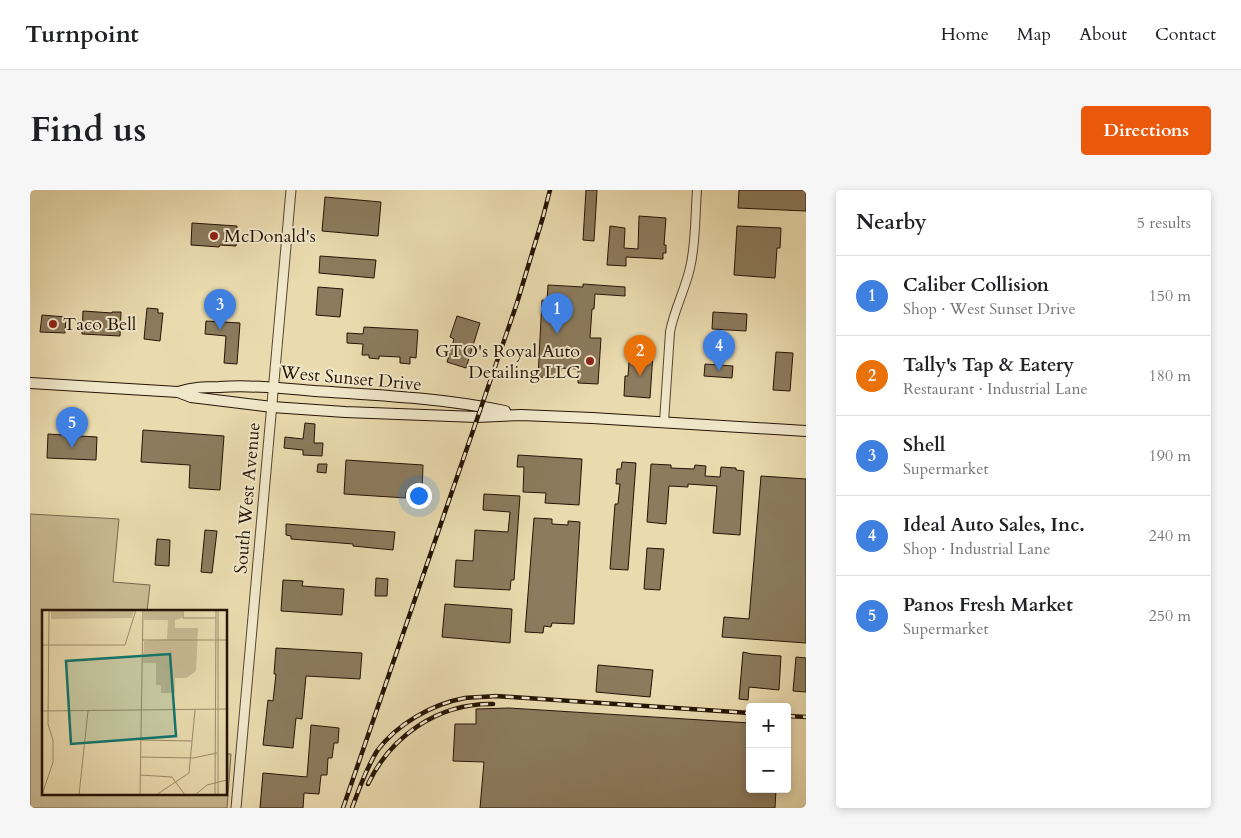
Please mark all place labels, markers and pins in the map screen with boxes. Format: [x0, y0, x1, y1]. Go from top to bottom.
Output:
place label: McDonald's [224, 224, 316, 249]
marker: McDonald's [208, 230, 220, 242]
pin: 3 [204, 289, 236, 330]
pin: 1 [541, 293, 573, 334]
place label: Taco Bell [63, 312, 137, 337]
marker: Taco Bell [47, 318, 59, 330]
pin: 4 [703, 330, 735, 371]
pin: 2 [624, 335, 656, 376]
place label: GTO's Royal Auto Detailing LLC [435, 339, 580, 385]
marker: GTO's Royal Auto Detailing LLC [584, 355, 596, 367]
pin: 5 [56, 407, 88, 448]

